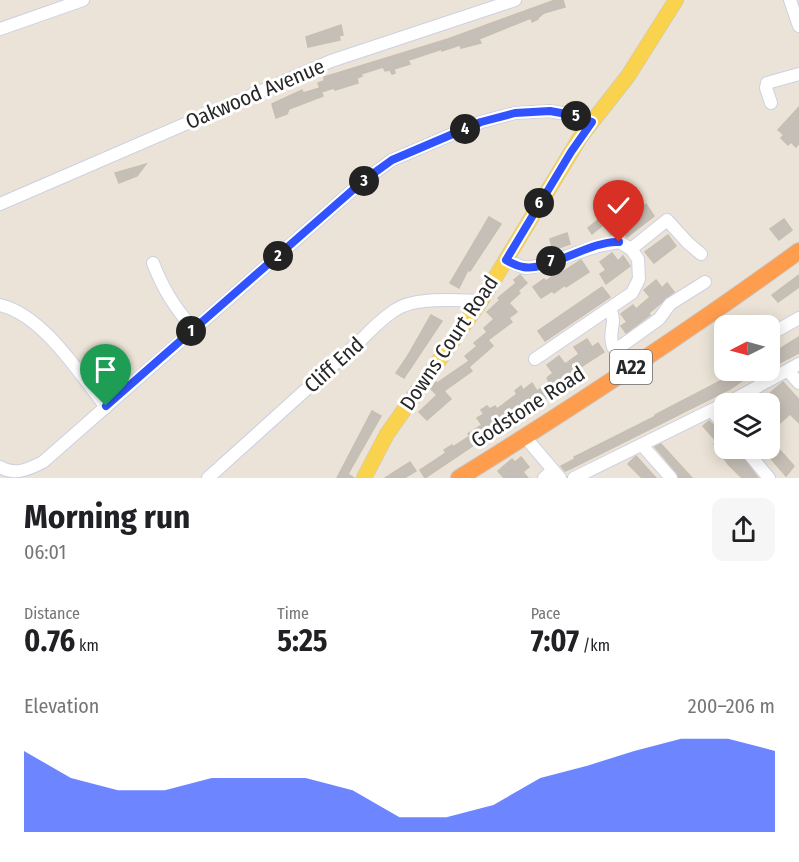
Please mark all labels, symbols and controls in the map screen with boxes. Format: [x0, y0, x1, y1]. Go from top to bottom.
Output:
street label: Oakwood Avenue [182, 53, 328, 135]
pin: 5 [561, 101, 591, 131]
text: 5 [572, 106, 580, 125]
pin: 4 [450, 114, 480, 144]
text: 4 [461, 119, 469, 138]
pin: 3 [349, 166, 379, 196]
text: 3 [360, 171, 368, 190]
pin [593, 180, 644, 242]
pin: 6 [524, 188, 554, 218]
icon: check [602, 189, 635, 222]
text: 6 [535, 193, 543, 212]
pin: 2 [263, 241, 293, 271]
text: 2 [274, 246, 282, 265]
pin: 7 [536, 246, 566, 276]
text: 7 [548, 251, 554, 270]
street label: Downs Court Road [394, 271, 504, 415]
north arrow [714, 315, 780, 381]
map controls [714, 315, 780, 459]
pin: 1 [176, 316, 206, 346]
text: 1 [188, 321, 194, 340]
street label: Cliff End [299, 332, 369, 398]
pin [80, 344, 131, 406]
road number: A22 [610, 350, 652, 384]
icon: arrive [89, 353, 122, 386]
street label: Godstone Road [466, 360, 590, 454]
button: layers [714, 393, 780, 459]
text: Morning run [24, 497, 190, 537]
button: share [712, 498, 775, 561]
text: 06:01 [24, 540, 66, 564]
text: Distance [24, 604, 80, 623]
text: Time [277, 604, 309, 623]
text: Pace [531, 604, 560, 623]
text: 0.76 [24, 623, 75, 659]
text: 5:25 [277, 623, 328, 659]
text: 7:07 [531, 623, 579, 659]
text: km [75, 636, 99, 655]
text: /km [579, 636, 610, 655]
text: Elevation [24, 694, 99, 718]
text: 200–206 m [688, 694, 775, 718]

